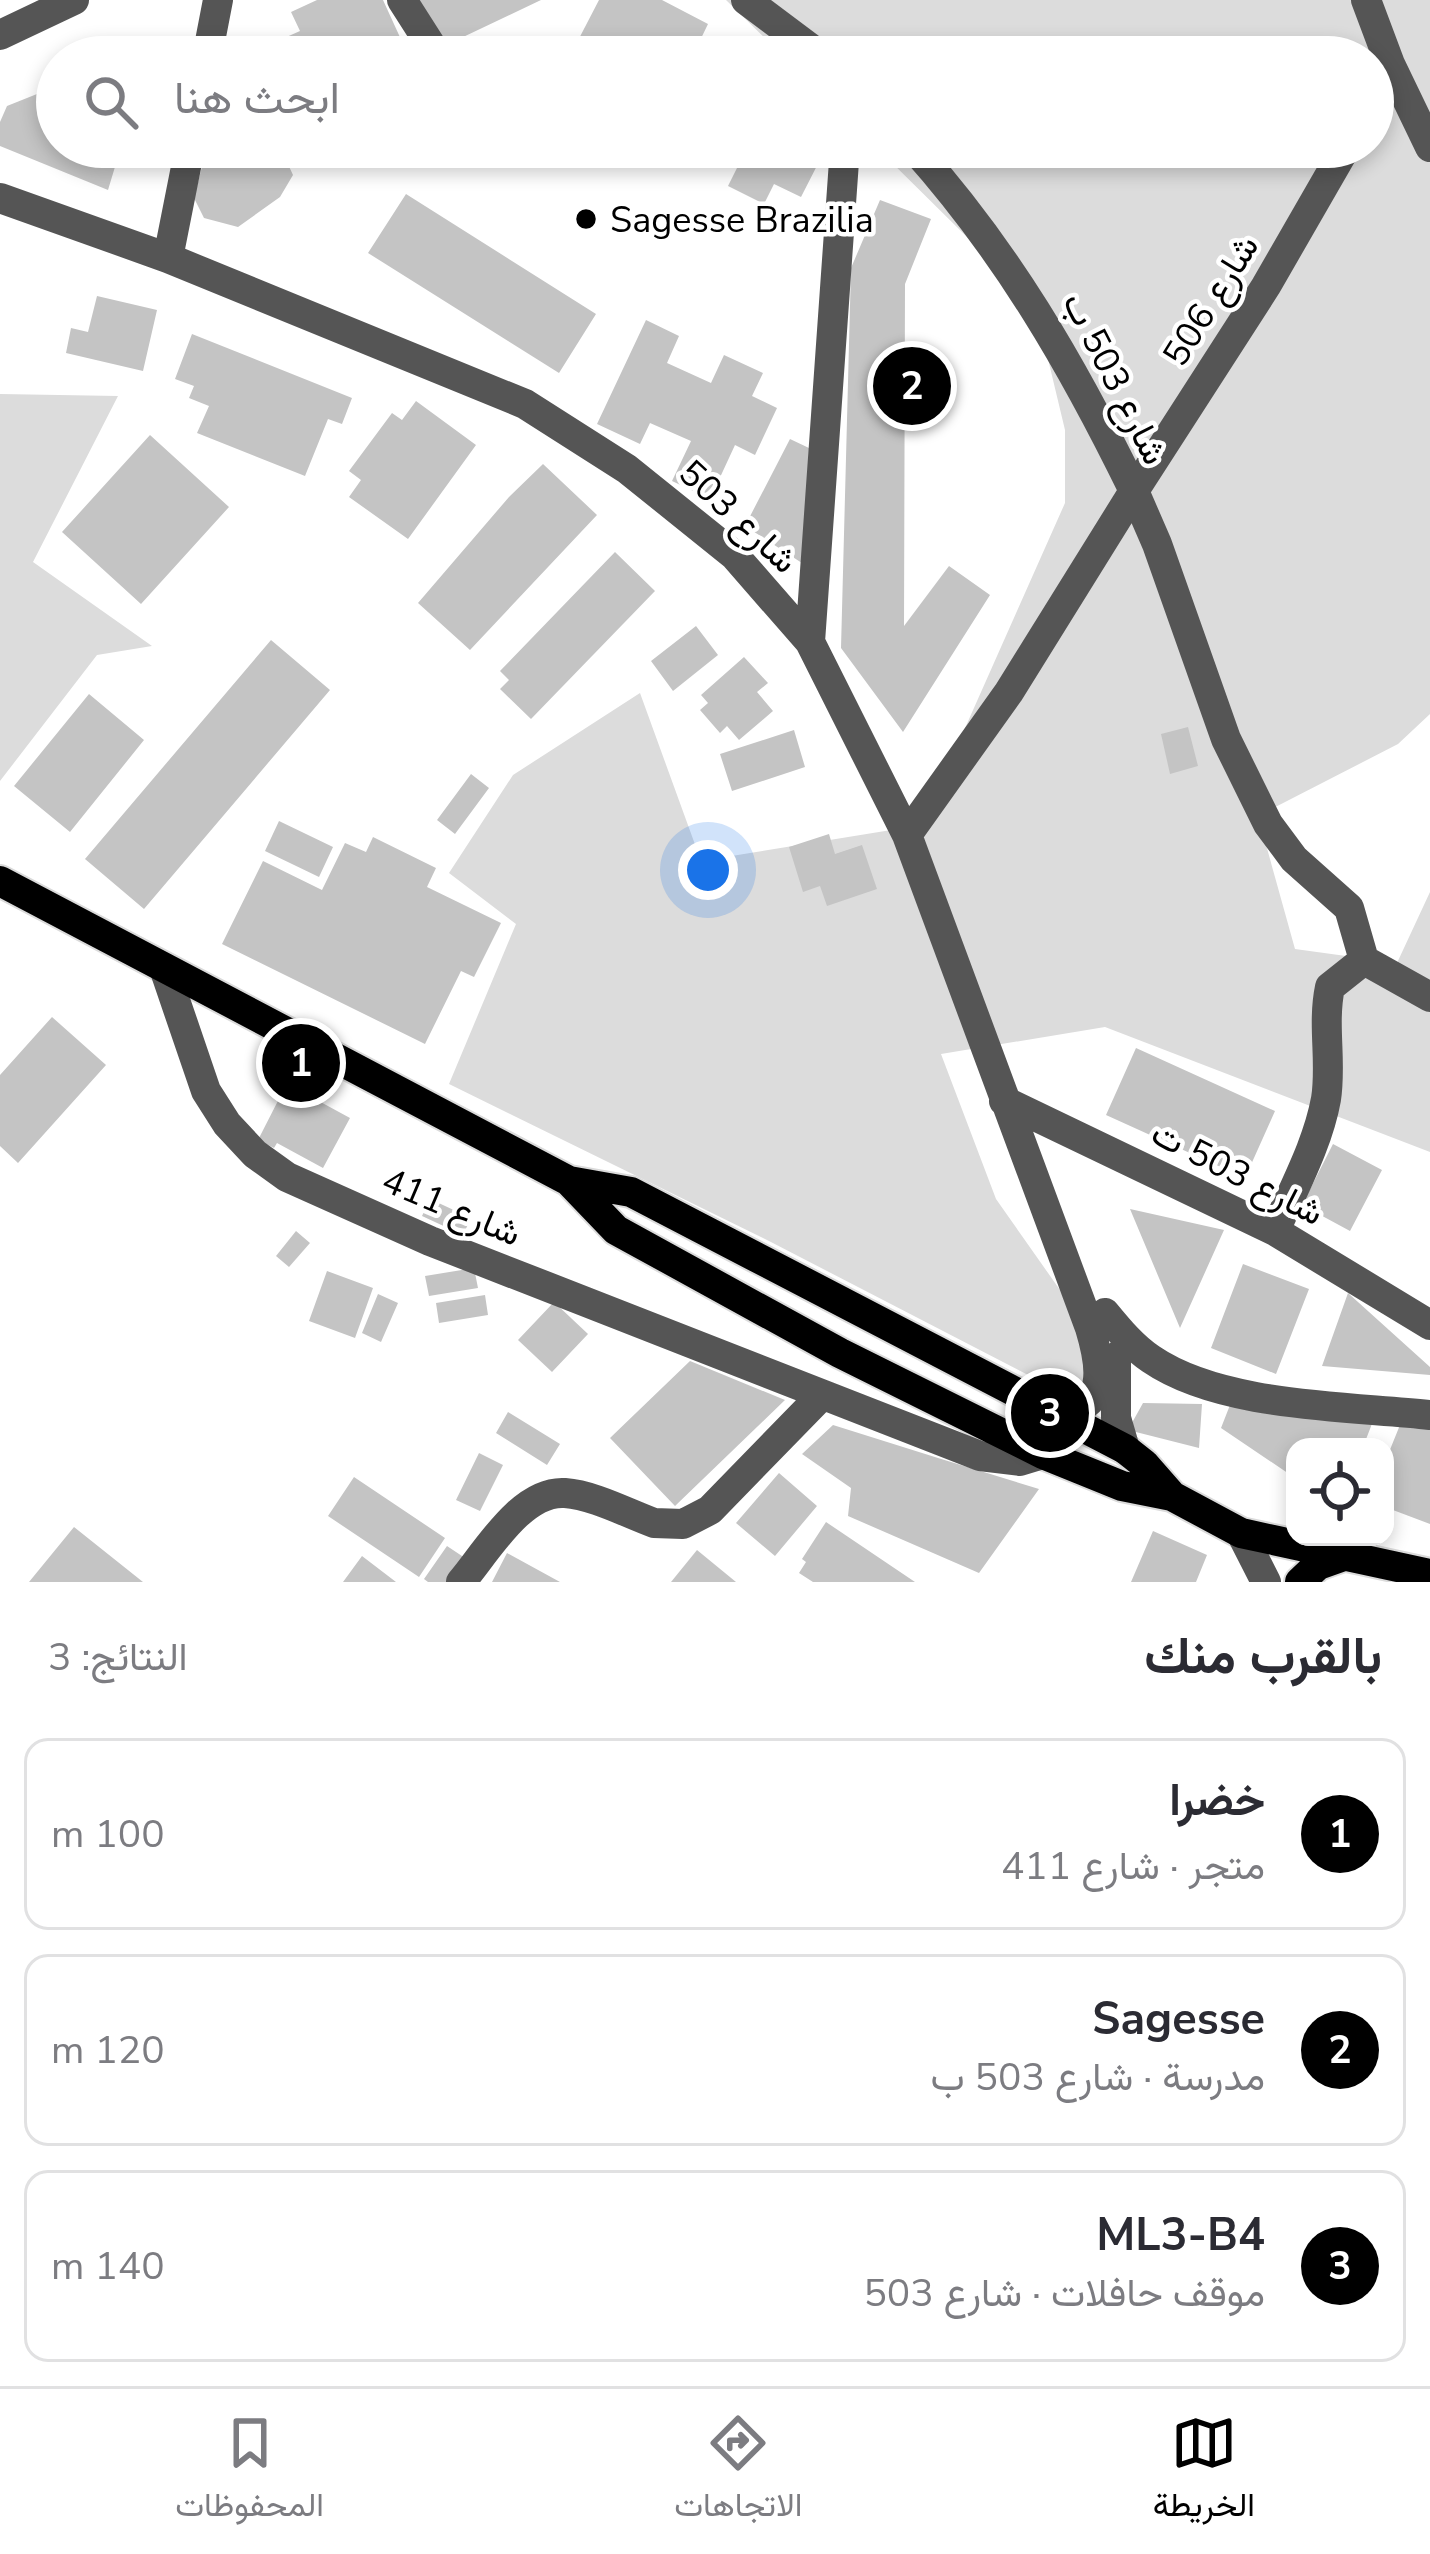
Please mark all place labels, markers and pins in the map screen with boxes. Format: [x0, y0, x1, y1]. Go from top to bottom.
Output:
place label: Sagesse Brazilia [610, 196, 874, 245]
marker: Sagesse Brazilia [573, 206, 599, 232]
pin: 2 [873, 341, 951, 431]
pin: 1 [262, 1018, 340, 1108]
pin: 3 [1011, 1368, 1089, 1458]

